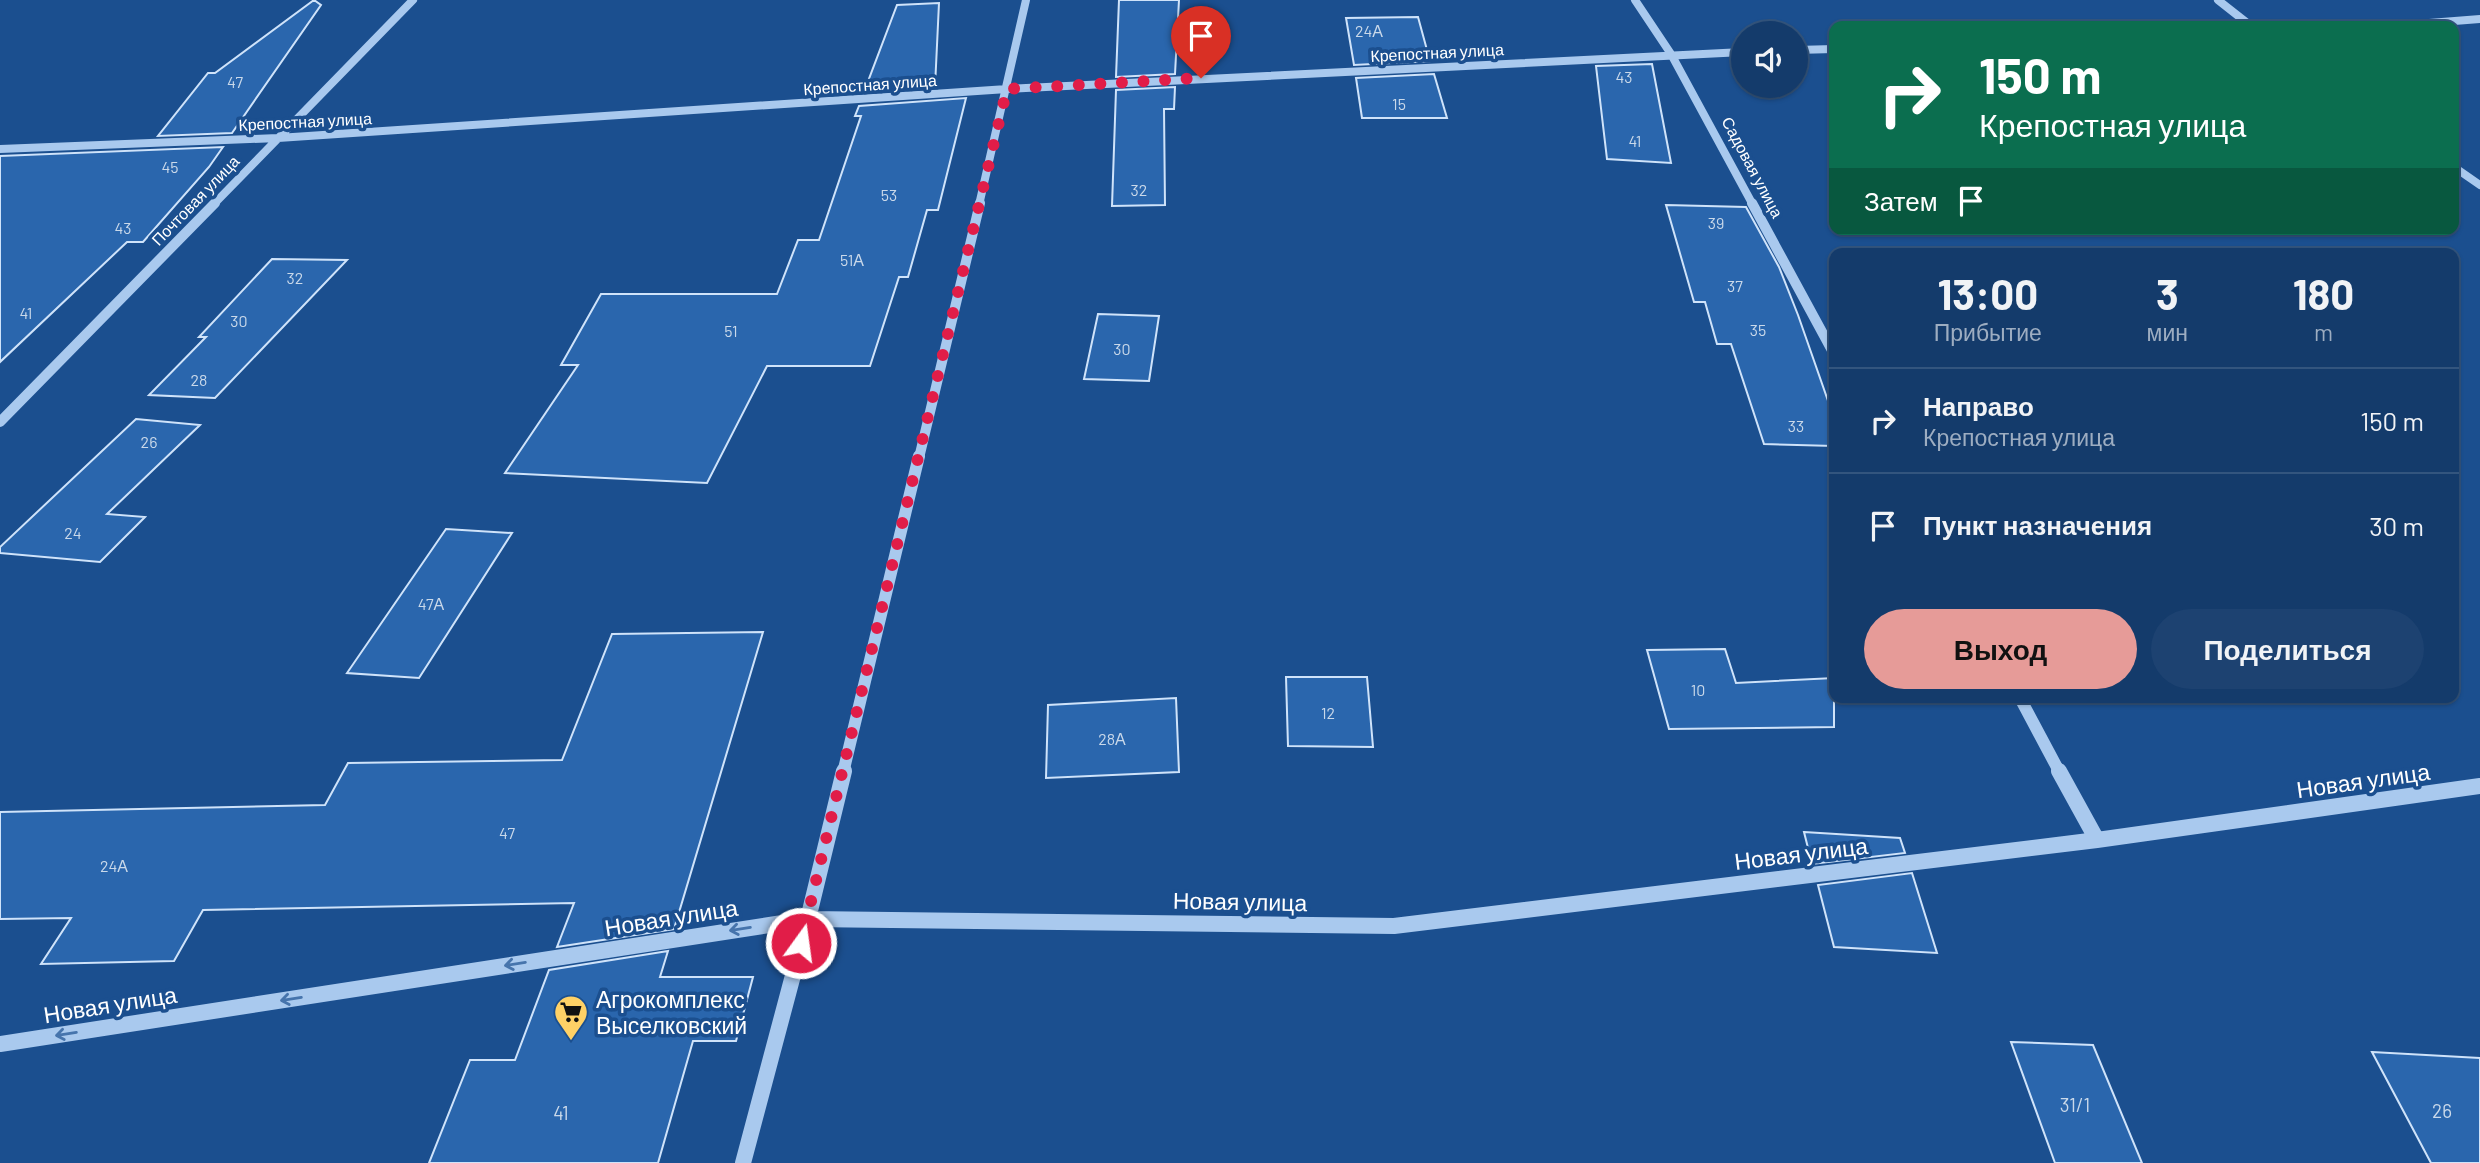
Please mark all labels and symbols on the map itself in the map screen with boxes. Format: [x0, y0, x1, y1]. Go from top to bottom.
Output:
pin [1171, 6, 1231, 78]
house number: 24А [1355, 21, 1383, 40]
street label: Крепостная улица [1370, 39, 1504, 65]
house number: 43 [1615, 67, 1633, 86]
street label: Крепостная улица [803, 70, 937, 98]
house number: 47 [227, 72, 243, 91]
house number: 15 [1392, 94, 1406, 113]
street label: Крепостная улица [238, 108, 372, 134]
street label: Садовая улица [1718, 113, 1788, 221]
house number: 41 [1629, 131, 1641, 150]
street label: Почтовая улица [147, 151, 243, 249]
house number: 45 [161, 157, 179, 176]
house number: 32 [1131, 180, 1147, 199]
house number: 53 [881, 185, 897, 204]
house number: 39 [1708, 213, 1724, 232]
house number: 43 [114, 218, 132, 237]
house number: 51А [840, 250, 864, 269]
house number: 32 [287, 268, 303, 287]
house number: 37 [1727, 276, 1743, 295]
house number: 41 [20, 303, 32, 322]
house number: 30 [230, 311, 248, 330]
house number: 35 [1750, 320, 1766, 339]
house number: 51 [724, 321, 738, 340]
house number: 30 [1113, 339, 1131, 358]
house number: 28 [191, 370, 207, 389]
house number: 33 [1788, 416, 1804, 435]
house number: 26 [141, 432, 157, 451]
house number: 24 [64, 523, 82, 542]
house number: 47А [418, 594, 445, 613]
house number: 10 [1691, 680, 1705, 699]
house number: 12 [1321, 703, 1335, 722]
house number: 28А [1098, 729, 1126, 748]
street label: Новая улица [2294, 757, 2432, 803]
house number: 47 [499, 823, 515, 842]
street label: Новая улица [1733, 831, 1870, 875]
house number: 24А [100, 856, 128, 875]
street label: Новая улица [1173, 886, 1308, 916]
street label: Новая улица [602, 893, 740, 941]
position arrow [764, 906, 838, 980]
one-way arrow [729, 923, 752, 936]
one-way arrow [504, 958, 527, 971]
street label: Новая улица [41, 980, 179, 1028]
place label: Агрокомплекс Выселковский [596, 985, 747, 1039]
one-way arrow [280, 993, 302, 1006]
supermarket icon: Агрокомплекс Выселковский [552, 993, 590, 1042]
one-way arrow [55, 1028, 78, 1041]
house number: 31/1 [2060, 1093, 2090, 1116]
house number: 26 [2432, 1099, 2452, 1122]
house number: 41 [553, 1101, 569, 1124]

